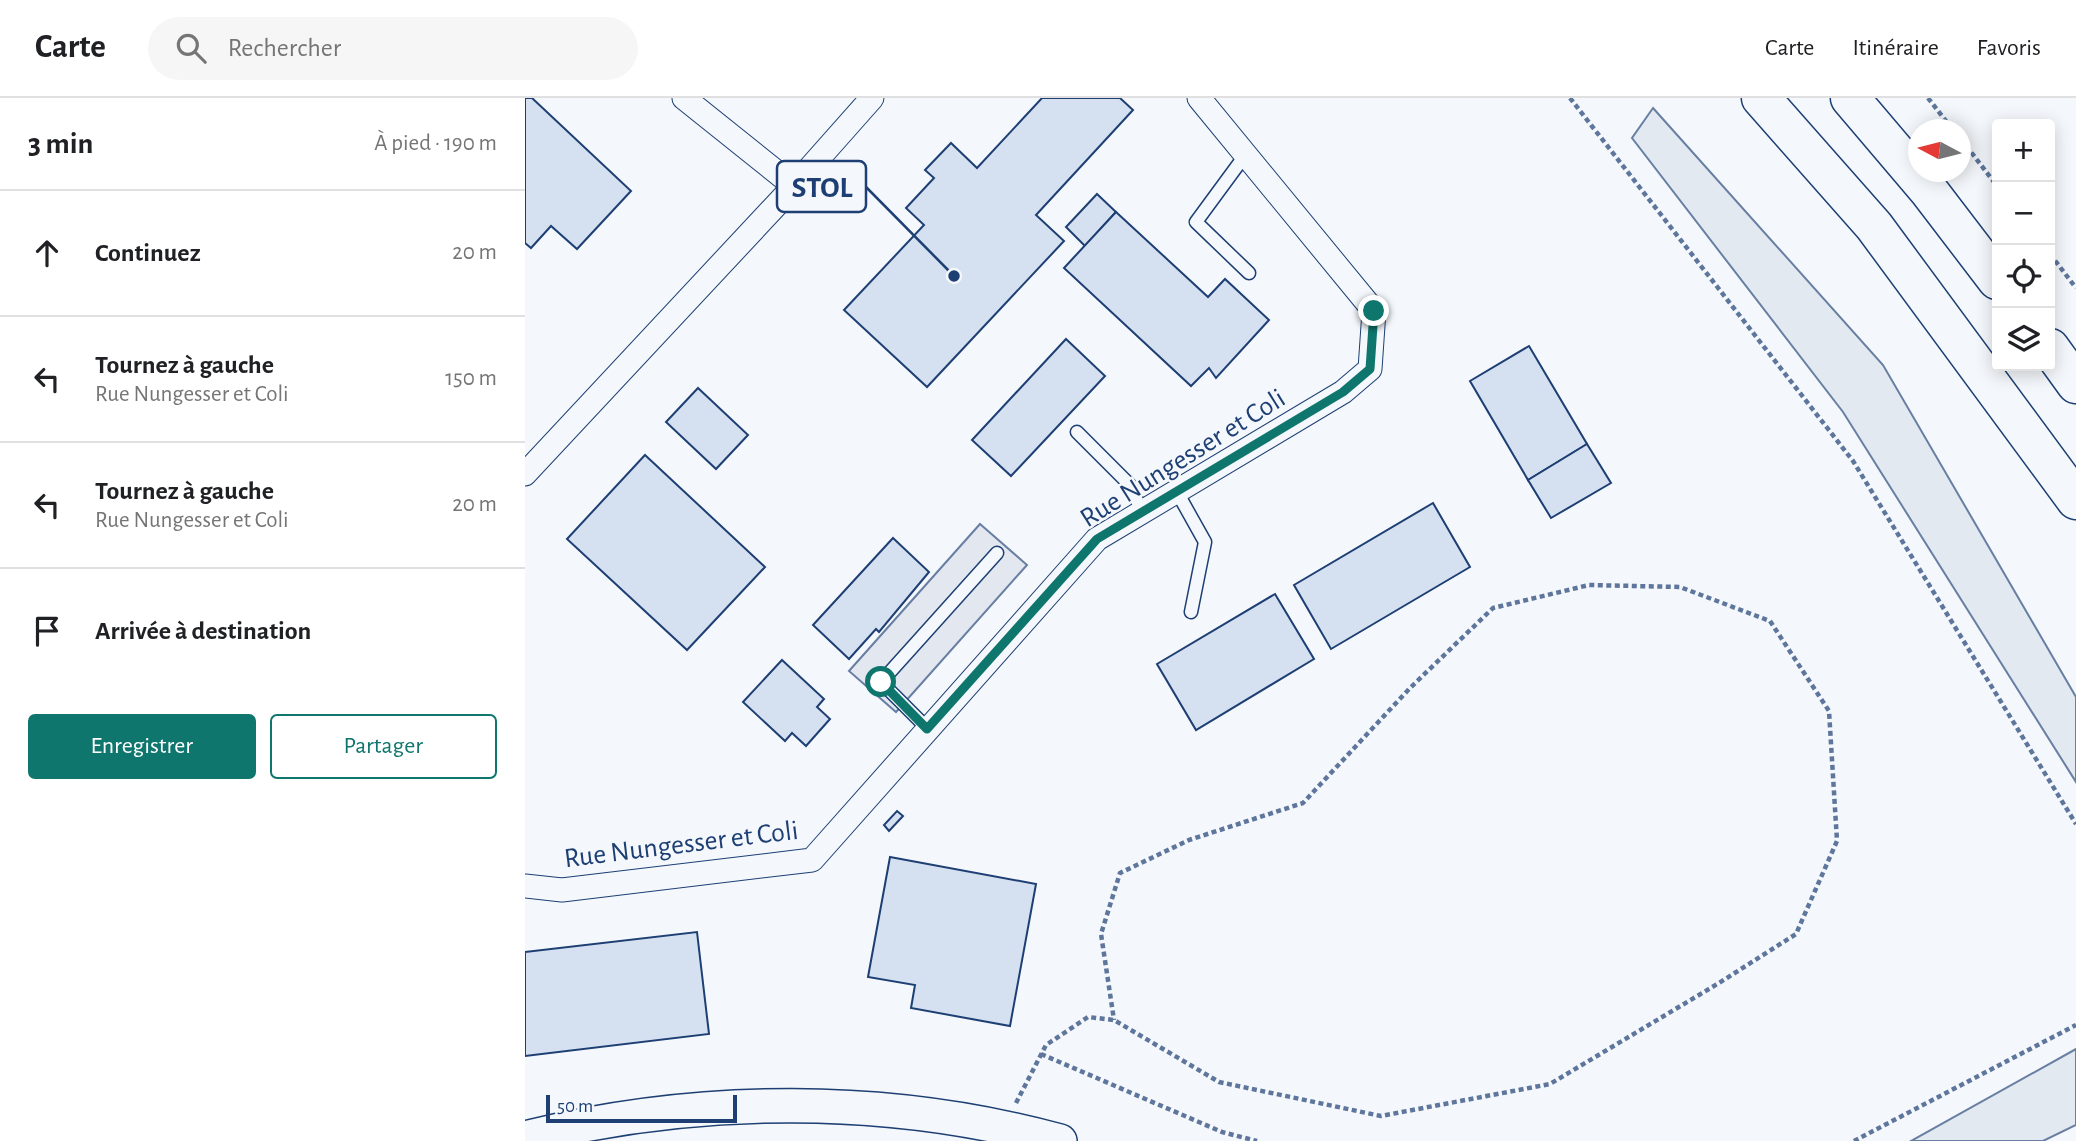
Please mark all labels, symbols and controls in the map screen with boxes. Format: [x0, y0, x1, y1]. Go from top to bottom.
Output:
search box [148, 17, 638, 80]
icon: search [172, 29, 210, 67]
text: Carte [35, 31, 106, 64]
text: Rechercher [228, 35, 341, 61]
text: Carte [1765, 36, 1814, 60]
text: Itinéraire [1852, 36, 1939, 60]
text: Favoris [1977, 36, 2041, 60]
north arrow [1908, 119, 1971, 182]
map controls [1992, 119, 2055, 371]
button: + [1992, 119, 2055, 182]
text: 3 min [28, 129, 93, 159]
text: À pied · 190 m [374, 132, 497, 155]
callout: STOL [777, 161, 866, 212]
text: STOL [792, 173, 852, 203]
button: − [1992, 182, 2055, 245]
icon: ahead [28, 234, 66, 272]
text: Continuez [95, 240, 201, 266]
text: 20 m [452, 241, 497, 264]
button: locate [1992, 245, 2055, 308]
route end [1358, 295, 1389, 326]
button: layers [1992, 308, 2055, 371]
text: Tournez à gauche [95, 352, 274, 378]
icon: left [28, 360, 66, 398]
text: 150 m [445, 367, 497, 390]
text: Rue Nungesser et Coli [95, 383, 289, 406]
street label: Rue Nungesser et Coli [1076, 384, 1290, 533]
text: Tournez à gauche [95, 478, 274, 504]
icon: left [28, 486, 66, 524]
text: 20 m [452, 493, 497, 516]
text: Rue Nungesser et Coli [95, 509, 289, 532]
icon: arrive [28, 612, 66, 650]
text: Arrivée à destination [95, 618, 311, 644]
route start [865, 666, 896, 697]
button: Enregistrer [28, 714, 256, 779]
button: Partager [270, 714, 497, 779]
street label: Rue Nungesser et Coli [563, 817, 800, 873]
scale bar [546, 1092, 737, 1124]
text: 50 m [557, 1097, 593, 1116]

